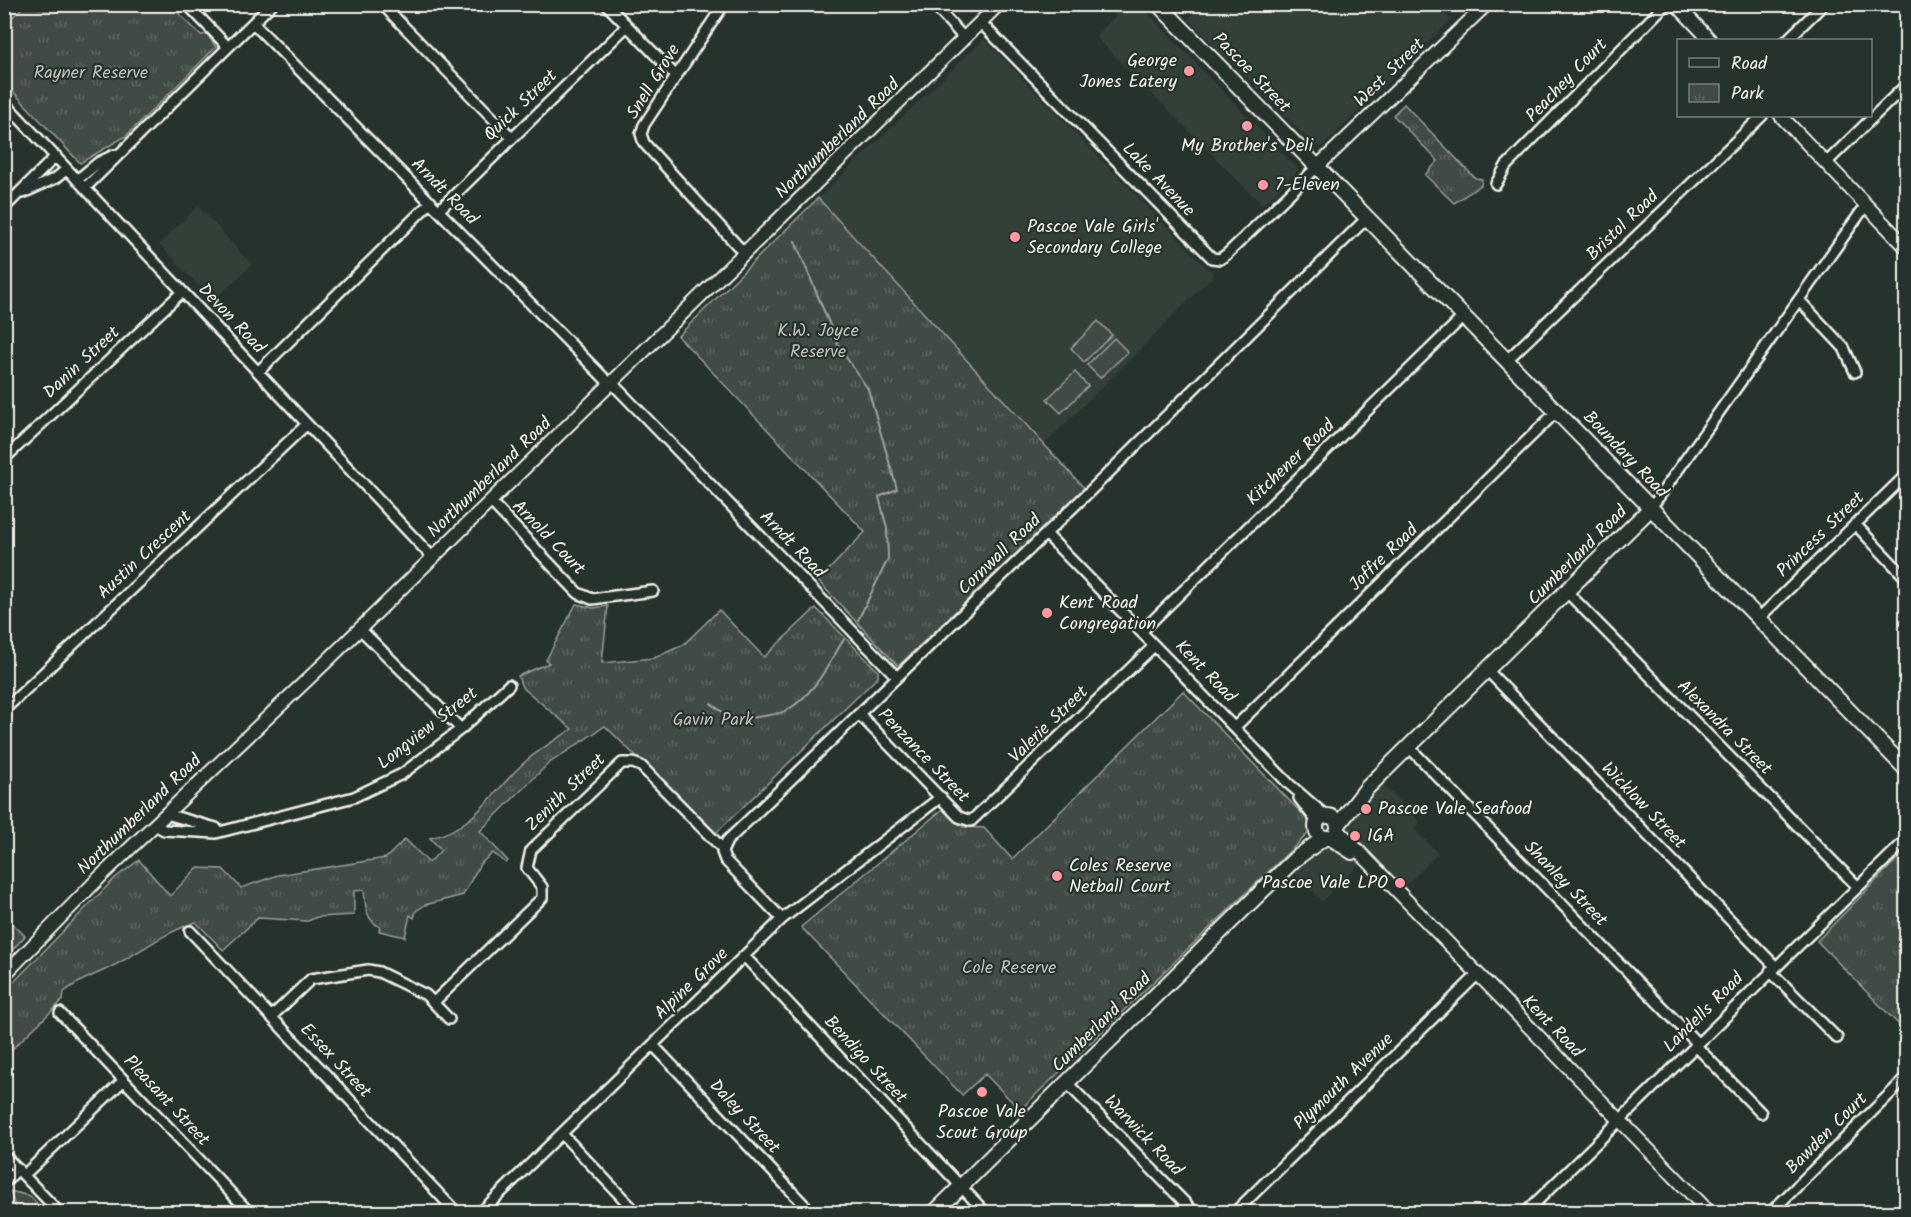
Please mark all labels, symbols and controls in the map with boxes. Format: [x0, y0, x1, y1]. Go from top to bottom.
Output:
street label: Pascoe Street [1205, 26, 1298, 121]
street label: West Street [1348, 31, 1433, 115]
street label: Peachey Court [1519, 31, 1616, 130]
street label: Snell Grove [619, 39, 689, 125]
legend [1677, 39, 1872, 117]
place label: George Jones Eatery [1079, 47, 1178, 97]
text: Road [1731, 50, 1768, 79]
park label: Rayner Reserve [34, 59, 148, 88]
street label: Quick Street [477, 62, 566, 149]
marker: George Jones Eatery [1182, 64, 1196, 78]
street label: Northumberland Road [769, 71, 908, 206]
text: Park [1731, 80, 1764, 109]
marker: My Brother's Deli [1240, 119, 1254, 133]
place label: My Brother's Deli [1181, 132, 1314, 161]
street label: Lake Avenue [1115, 136, 1201, 224]
street label: Arndt Road [403, 151, 485, 233]
place label: 7-Eleven [1275, 171, 1340, 200]
marker: 7-Eleven [1256, 178, 1270, 192]
street label: Bristol Road [1580, 183, 1667, 268]
place label: Pascoe Vale Girls' Secondary College [1027, 213, 1162, 263]
marker: Pascoe Vale Girls' Secondary College [1008, 230, 1022, 244]
street label: Devon Road [190, 277, 272, 362]
park label: K.W. Joyce Reserve [777, 317, 859, 367]
street label: Danin Street [37, 319, 128, 406]
street label: Boundary Road [1575, 404, 1675, 506]
street label: Northumberland Road [421, 410, 560, 545]
street label: Kitchener Road [1240, 412, 1343, 513]
street label: Princess Street [1770, 484, 1873, 585]
street label: Arnold Court [504, 493, 592, 583]
street label: Cumberland Road [1521, 498, 1636, 613]
street label: Austin Crescent [91, 503, 200, 607]
street label: Arndt Road [752, 504, 833, 587]
street label: Cornwall Road [951, 507, 1049, 603]
street label: Joffre Road [1342, 516, 1426, 599]
place label: Kent Road Congregation [1059, 589, 1156, 639]
marker: Kent Road Congregation [1040, 606, 1054, 620]
street label: Kent Road [1167, 634, 1243, 711]
street label: Alexandra Street [1669, 673, 1779, 783]
street label: Valerie Street [1002, 679, 1096, 771]
street label: Longview Street [371, 680, 485, 778]
street label: Penzance Street [870, 702, 977, 811]
park label: Gavin Park [673, 706, 754, 735]
street label: Zenith Street [519, 746, 614, 839]
street label: Northumberland Road [71, 747, 210, 882]
street label: Wicklow Street [1594, 756, 1693, 857]
place label: Pascoe Vale Seafood [1378, 795, 1532, 824]
marker: Pascoe Vale Seafood [1359, 802, 1373, 816]
place label: IGA [1367, 822, 1395, 851]
marker: IGA [1348, 829, 1362, 843]
street label: Shanley Street [1516, 834, 1615, 935]
place label: Coles Reserve Netball Court [1069, 852, 1172, 902]
marker: Coles Reserve Netball Court [1050, 869, 1064, 883]
place label: Pascoe Vale LPO [1262, 869, 1388, 898]
marker: Pascoe Vale LPO [1393, 876, 1407, 890]
street label: Alpine Grove [648, 941, 736, 1027]
park label: Cole Reserve [962, 954, 1056, 983]
street label: Cumberland Road [1045, 965, 1160, 1080]
street label: Landells Road [1657, 965, 1752, 1060]
street label: Kent Road [1514, 989, 1590, 1066]
street label: Bendigo Street [816, 1009, 914, 1112]
street label: Essex Street [292, 1017, 379, 1106]
street label: Plymouth Avenue [1287, 1026, 1401, 1138]
street label: Pleasant Street [116, 1049, 217, 1154]
street label: Daley Street [701, 1073, 787, 1162]
marker: Pascoe Vale Scout Group [975, 1085, 989, 1099]
street label: Bawden Court [1779, 1085, 1876, 1182]
street label: Warwick Road [1096, 1088, 1190, 1184]
place label: Pascoe Vale Scout Group [937, 1098, 1028, 1148]

